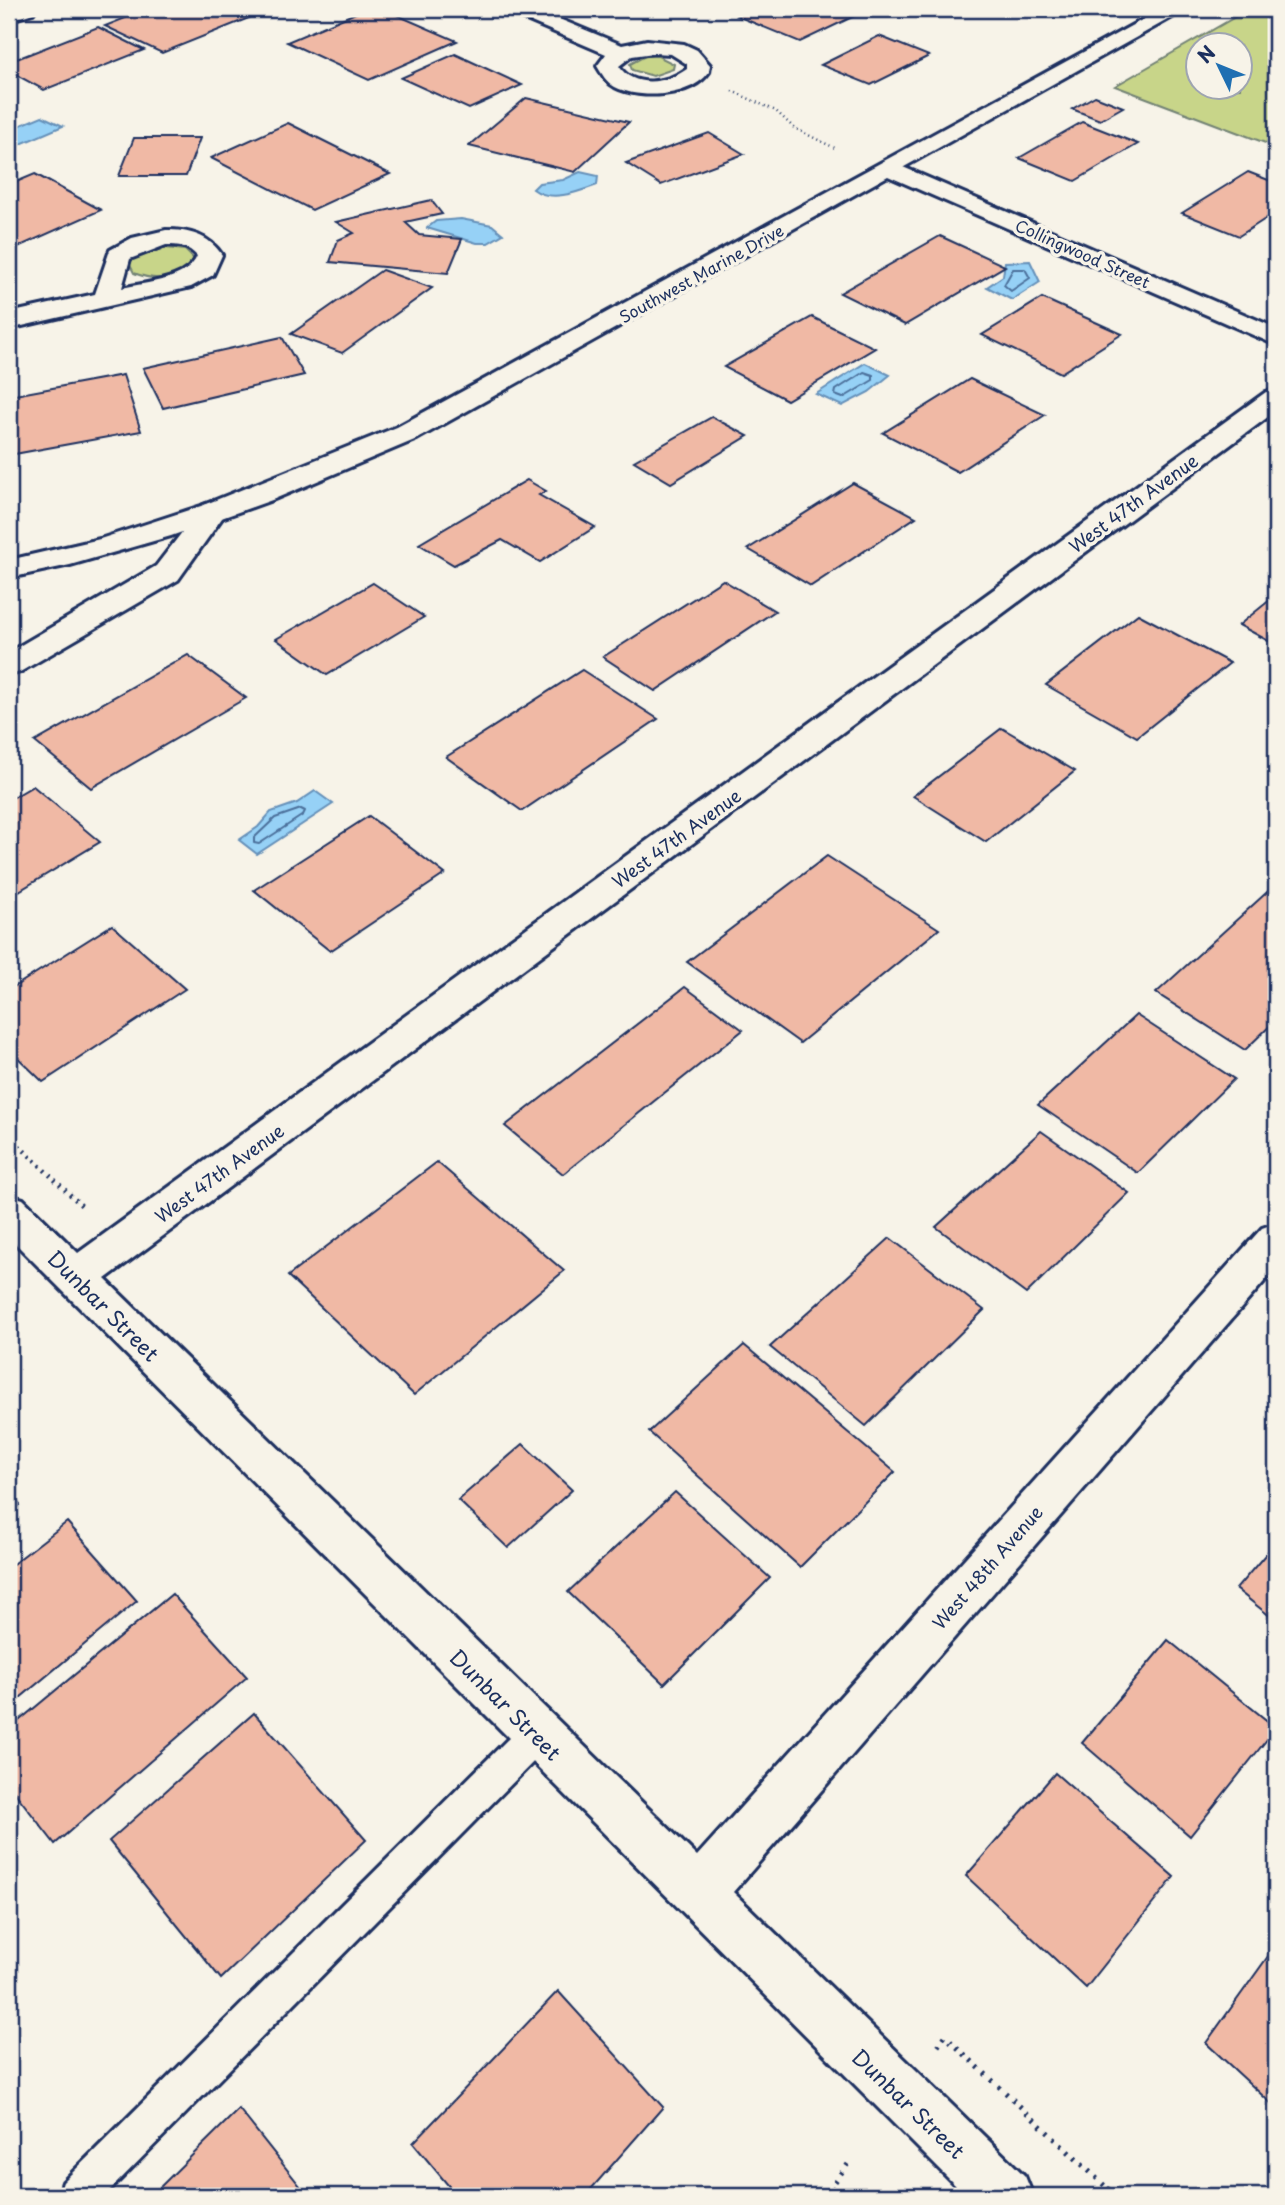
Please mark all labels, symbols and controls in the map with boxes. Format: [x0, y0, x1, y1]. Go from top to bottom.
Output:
north arrow [1184, 32, 1254, 102]
text: N [1190, 39, 1221, 69]
street label: Collingwood Street [1012, 213, 1155, 294]
street label: Southwest Marine Drive [614, 218, 788, 328]
street label: West 47th Avenue [1063, 447, 1203, 559]
street label: West 47th Avenue [606, 782, 746, 894]
street label: West 47th Avenue [149, 1117, 289, 1229]
street label: Dunbar Street [41, 1242, 167, 1368]
street label: West 48th Avenue [925, 1499, 1049, 1635]
street label: Dunbar Street [443, 1641, 569, 1767]
street label: Dunbar Street [845, 2041, 973, 2165]

